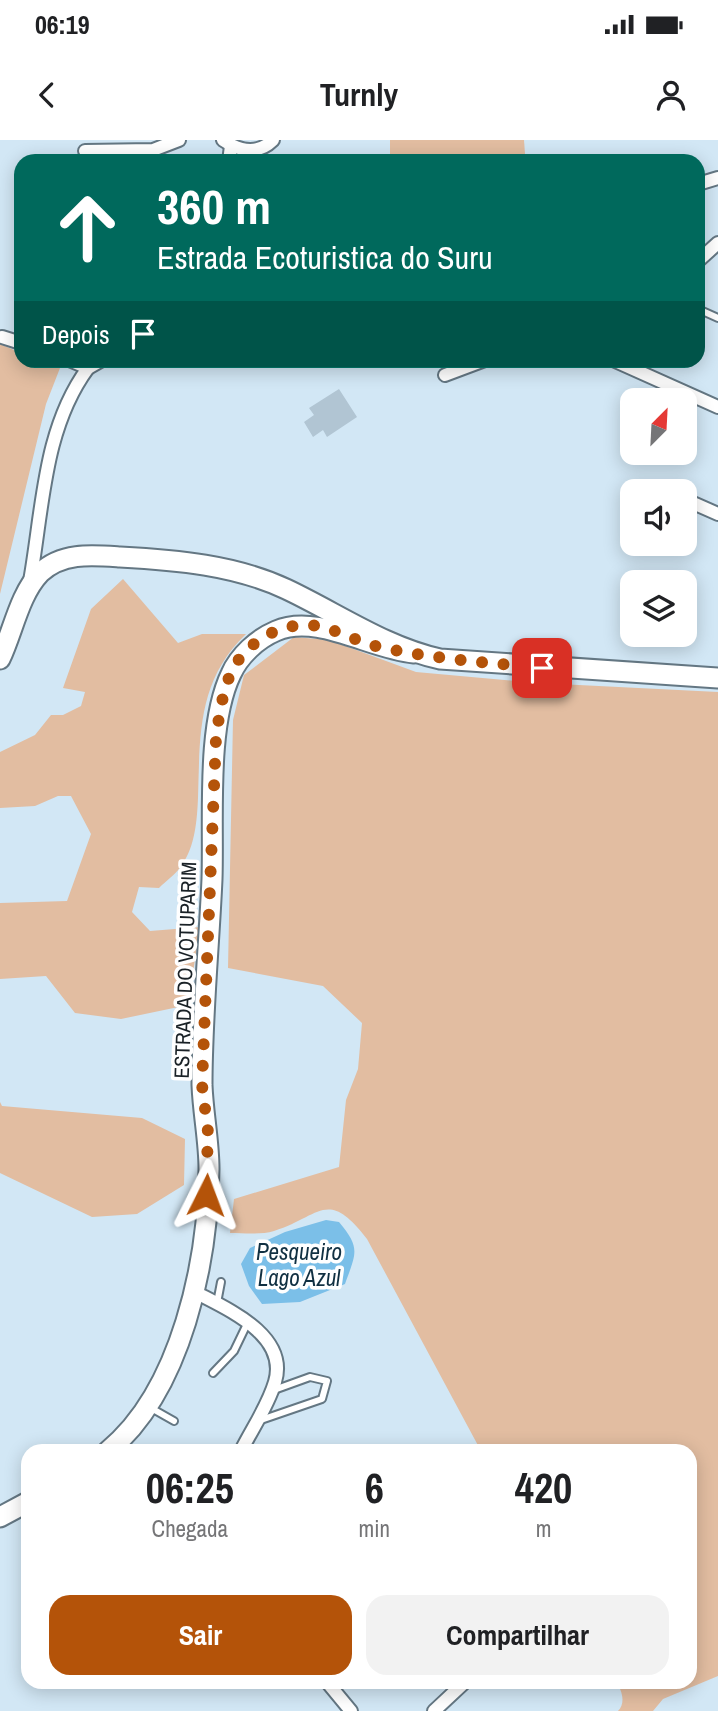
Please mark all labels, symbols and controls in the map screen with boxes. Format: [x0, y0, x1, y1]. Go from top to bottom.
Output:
text: 06:19 [35, 7, 90, 42]
text: Turnly [320, 73, 398, 116]
icon: back [28, 76, 66, 114]
icon: person [652, 76, 690, 114]
text: 360 m [157, 173, 271, 239]
icon: ahead [42, 182, 133, 273]
text: Estrada Ecoturistica do Suru [157, 236, 493, 279]
icon: arrive [124, 315, 162, 353]
text: Depois [42, 317, 110, 352]
north arrow [620, 388, 696, 466]
map controls [620, 388, 697, 647]
button: sound [620, 479, 697, 556]
button: layers [620, 570, 697, 647]
pin [512, 638, 572, 698]
icon: arrive [523, 649, 561, 687]
street label: ESTRADA DO VOTUPARIM [167, 861, 203, 1079]
position arrow [169, 1158, 243, 1232]
water label: Pesqueiro Lago Azul [256, 1236, 342, 1293]
text: 06:25 [146, 1460, 234, 1516]
text: 6 [365, 1460, 384, 1516]
text: 420 [515, 1460, 572, 1516]
text: Chegada [152, 1513, 228, 1544]
text: min [359, 1513, 390, 1544]
text: m [536, 1513, 551, 1544]
button: Sair [49, 1595, 352, 1675]
button: Compartilhar [366, 1595, 669, 1675]

